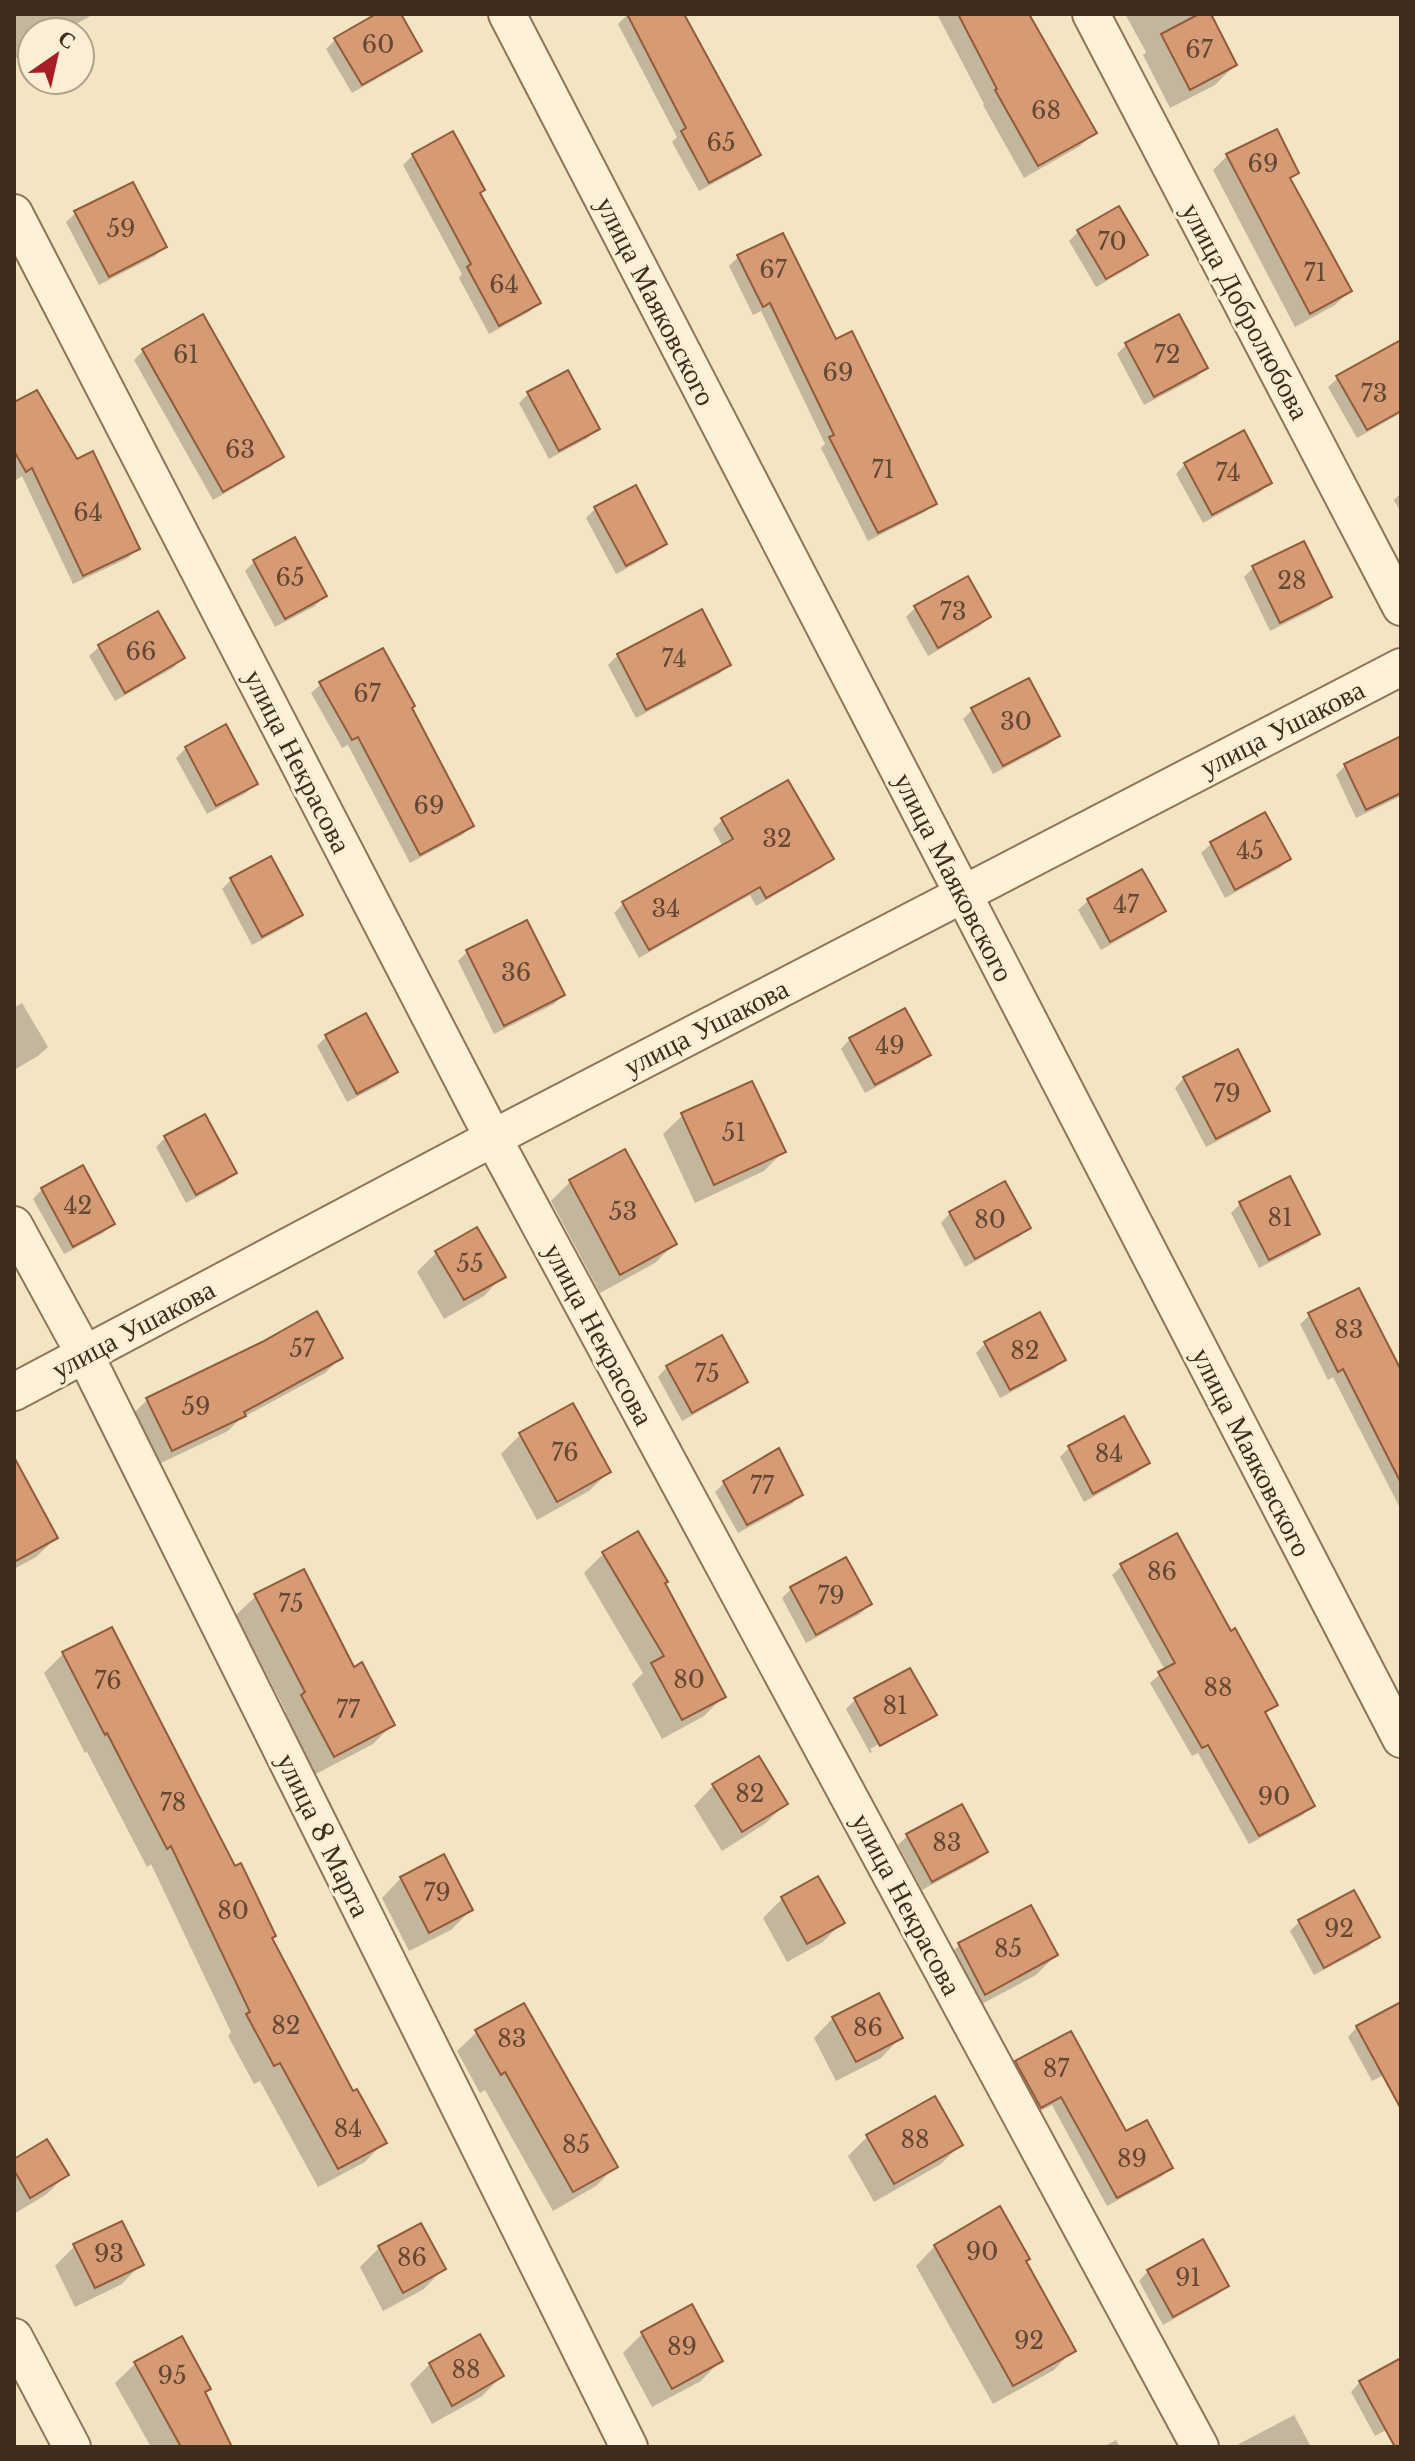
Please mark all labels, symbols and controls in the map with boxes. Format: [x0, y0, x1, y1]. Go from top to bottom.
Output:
north arrow [16, 16, 96, 96]
text: С [53, 24, 81, 55]
house number: 60 [362, 30, 394, 59]
house number: 67 [1185, 35, 1214, 64]
house number: 68 [1031, 96, 1061, 125]
house number: 65 [706, 128, 736, 157]
house number: 69 [1248, 149, 1278, 178]
street label: улица Маяковского [588, 191, 723, 412]
street label: улица Добролюбова [1174, 197, 1318, 426]
house number: 59 [106, 214, 136, 243]
house number: 70 [1097, 227, 1127, 256]
house number: 67 [759, 255, 788, 284]
house number: 71 [1304, 258, 1326, 287]
house number: 64 [489, 270, 519, 299]
house number: 61 [173, 340, 199, 369]
house number: 72 [1154, 340, 1180, 369]
house number: 69 [823, 358, 853, 387]
house number: 73 [1361, 379, 1387, 408]
house number: 63 [225, 435, 255, 464]
house number: 71 [872, 455, 894, 484]
house number: 74 [1215, 458, 1241, 487]
house number: 64 [73, 498, 103, 527]
house number: 65 [275, 563, 305, 592]
house number: 28 [1277, 566, 1307, 595]
house number: 73 [940, 597, 966, 626]
house number: 66 [126, 637, 156, 666]
house number: 74 [661, 644, 687, 673]
street label: улица Некрасова [236, 663, 359, 859]
street label: улица Ушакова [1194, 672, 1371, 785]
house number: 67 [353, 679, 382, 708]
house number: 30 [1000, 707, 1032, 736]
street label: улица Маяковского [886, 767, 1021, 988]
house number: 69 [414, 791, 444, 820]
house number: 32 [762, 824, 792, 853]
house number: 45 [1236, 836, 1264, 865]
house number: 47 [1113, 890, 1140, 919]
house number: 34 [652, 894, 680, 923]
house number: 36 [501, 958, 531, 987]
street label: улица Ушакова [618, 971, 795, 1084]
house number: 49 [875, 1031, 905, 1060]
house number: 79 [1213, 1079, 1241, 1108]
house number: 51 [722, 1118, 746, 1147]
house number: 42 [64, 1191, 92, 1220]
house number: 53 [609, 1197, 637, 1226]
house number: 81 [1267, 1203, 1293, 1232]
house number: 80 [974, 1205, 1006, 1234]
street label: улица Некрасова [536, 1237, 662, 1432]
house number: 55 [456, 1249, 484, 1278]
street label: улица Ушакова [46, 1271, 221, 1387]
house number: 83 [1334, 1315, 1364, 1344]
house number: 57 [289, 1334, 316, 1363]
house number: 82 [1010, 1336, 1040, 1365]
street label: улица Маяковского [1184, 1342, 1319, 1563]
house number: 75 [694, 1359, 720, 1388]
house number: 59 [181, 1392, 211, 1421]
house number: 76 [551, 1438, 579, 1467]
house number: 84 [1095, 1439, 1123, 1468]
house number: 77 [750, 1471, 775, 1500]
house number: 86 [1147, 1557, 1177, 1586]
house number: 79 [817, 1581, 845, 1610]
house number: 75 [278, 1589, 304, 1618]
house number: 80 [673, 1665, 705, 1694]
house number: 76 [94, 1666, 122, 1695]
house number: 88 [1203, 1673, 1233, 1702]
house number: 81 [882, 1691, 908, 1720]
house number: 77 [336, 1695, 361, 1724]
street label: улица 8 Марта [269, 1747, 379, 1923]
house number: 82 [735, 1779, 765, 1808]
house number: 90 [1258, 1782, 1290, 1811]
house number: 78 [160, 1788, 186, 1817]
street label: улица Некрасова [844, 1807, 970, 2002]
house number: 83 [932, 1828, 962, 1857]
house number: 79 [423, 1878, 451, 1907]
house number: 80 [217, 1896, 249, 1925]
house number: 92 [1324, 1914, 1354, 1943]
house number: 85 [994, 1934, 1022, 1963]
house number: 82 [271, 2011, 301, 2040]
house number: 86 [853, 2013, 883, 2042]
house number: 83 [497, 2024, 527, 2053]
house number: 87 [1043, 2054, 1070, 2083]
house number: 84 [334, 2114, 362, 2143]
house number: 88 [900, 2125, 930, 2154]
house number: 85 [562, 2130, 590, 2159]
house number: 89 [1117, 2144, 1147, 2173]
house number: 90 [966, 2237, 998, 2266]
house number: 93 [94, 2239, 124, 2268]
house number: 86 [397, 2243, 427, 2272]
house number: 91 [1175, 2263, 1201, 2292]
house number: 92 [1014, 2326, 1044, 2355]
house number: 89 [667, 2332, 697, 2361]
house number: 88 [451, 2355, 481, 2384]
house number: 95 [157, 2361, 187, 2390]

